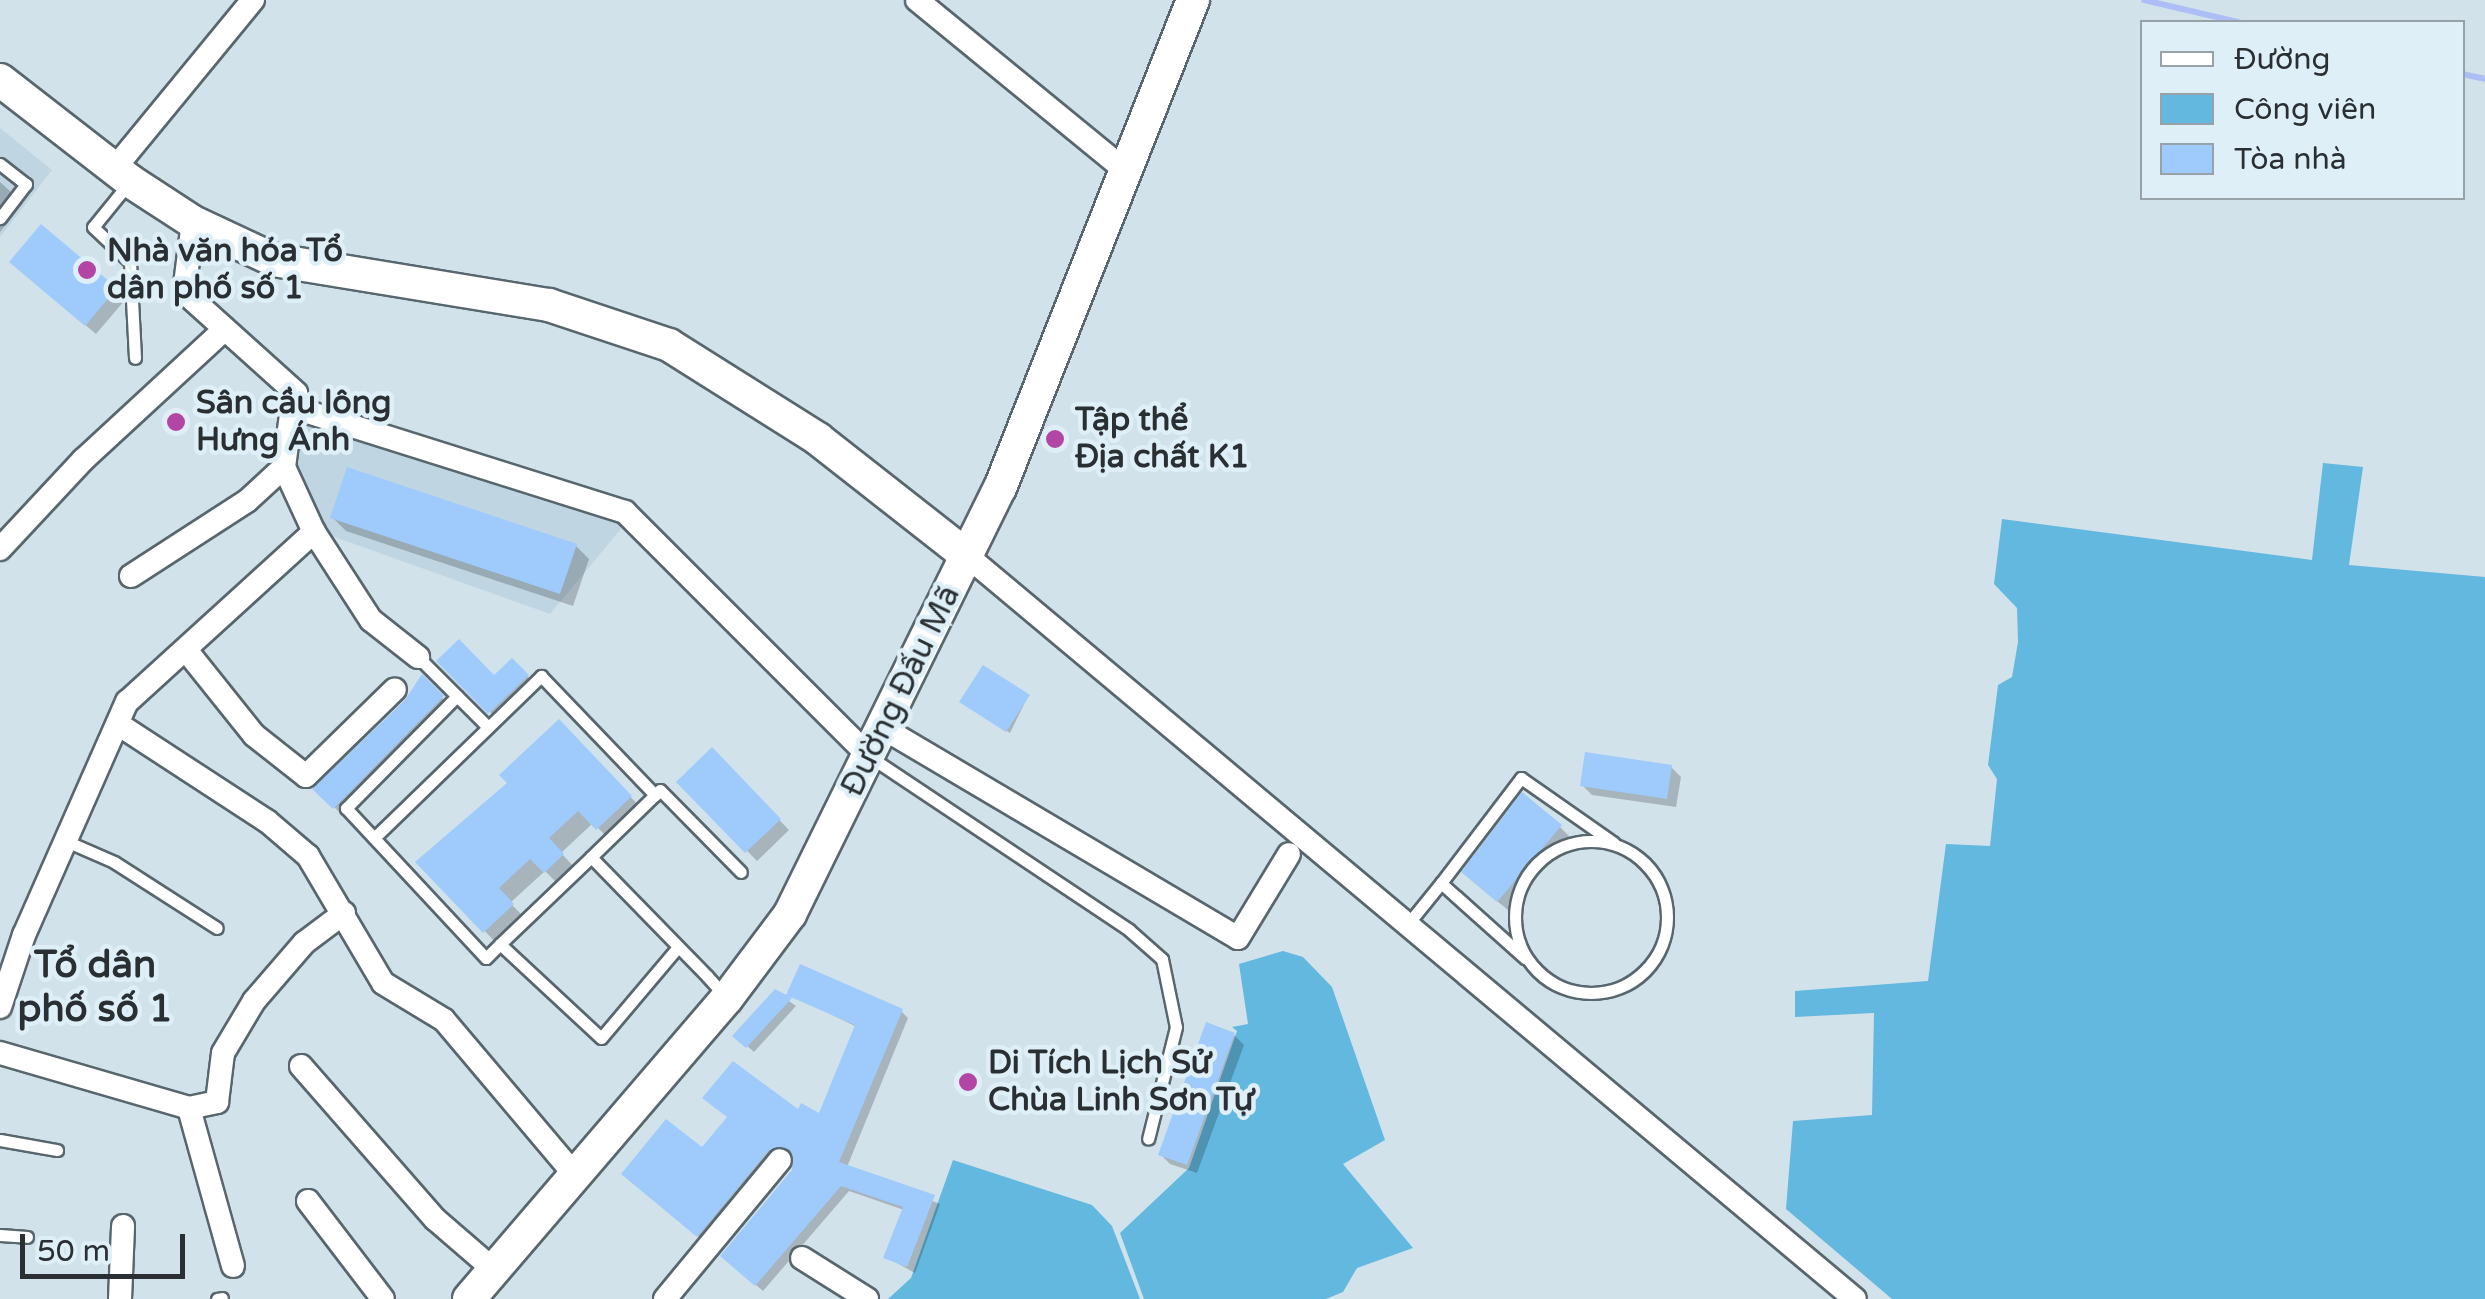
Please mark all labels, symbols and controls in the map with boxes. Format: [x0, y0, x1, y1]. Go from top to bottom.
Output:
legend [2140, 20, 2465, 200]
text: Đường [2234, 41, 2330, 78]
text: Công viên [2234, 91, 2376, 128]
text: Tòa nhà [2234, 141, 2347, 178]
place label: Nhà văn hóa Tổ dân phố số 1 [107, 233, 343, 308]
marker: Nhà văn hóa Tổ dân phố số 1 [76, 259, 98, 281]
place label: Sân cầu lông Hưng Ánh [196, 385, 391, 460]
place label: Tập thể Địa chất K1 [1075, 402, 1249, 477]
marker: Sân cầu lông Hưng Ánh [165, 411, 187, 433]
marker: Tập thể Địa chất K1 [1044, 428, 1066, 450]
street label: Đường Đấu Mã [833, 579, 969, 803]
district label: Tổ dân phố số 1 [17, 943, 173, 1032]
place label: Di Tích Lịch Sử Chùa Linh Sơn Tự [988, 1045, 1253, 1120]
marker: Di Tích Lịch Sử Chùa Linh Sơn Tự [957, 1071, 979, 1093]
scale bar [25, 1214, 190, 1276]
text: 50 m [37, 1233, 110, 1270]

